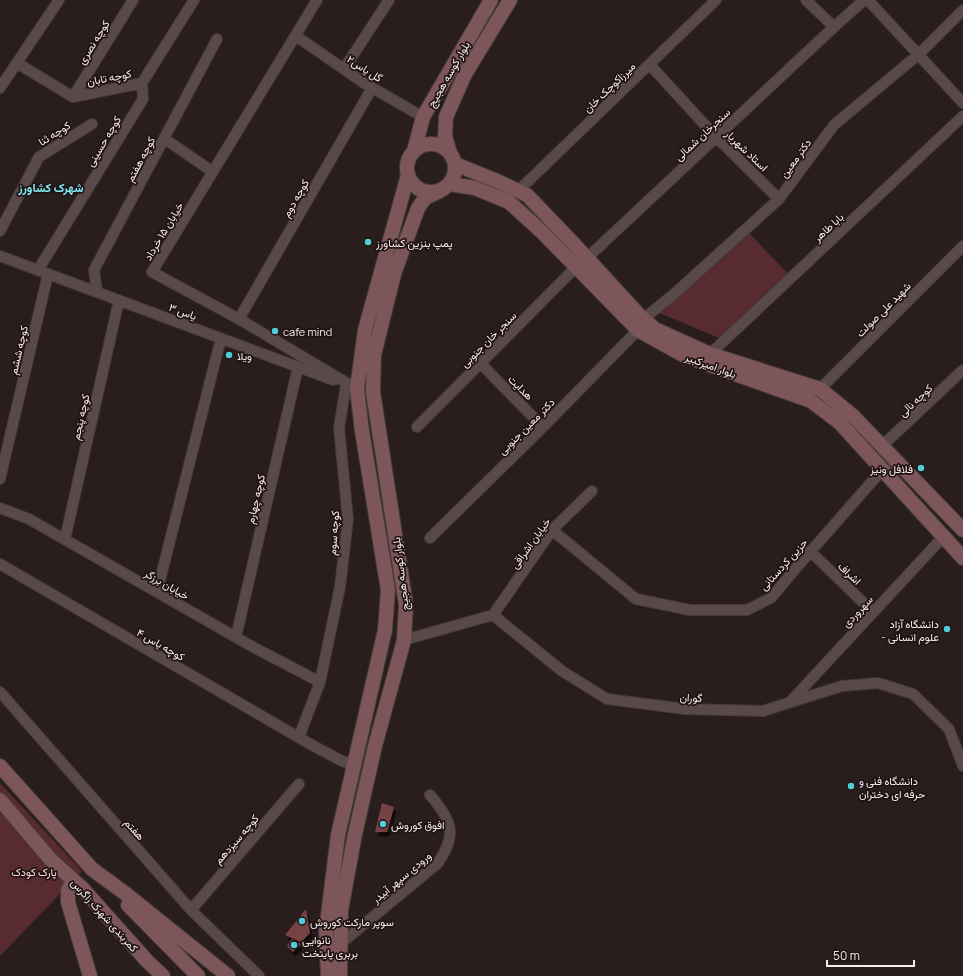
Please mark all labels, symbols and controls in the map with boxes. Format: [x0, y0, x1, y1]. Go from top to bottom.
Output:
street label: کوچه نصری [73, 17, 113, 68]
street label: بلوار کوسه هجیج [423, 38, 474, 110]
street label: گل یاس۲ [344, 51, 386, 85]
street label: میرزاکوچک خان [580, 58, 639, 116]
street label: کوچه تابان [85, 65, 133, 90]
street label: سنجرخان شمالی [671, 104, 733, 164]
street label: کوچه حسینی [82, 113, 125, 170]
street label: کوچه ثنا [35, 117, 74, 150]
street label: استاد شهریار [722, 125, 772, 174]
street label: کوچه هفتم [122, 134, 159, 185]
street label: دکتر معین [776, 135, 814, 181]
street label: کوچه دوم [278, 176, 313, 220]
district label: شهرک کشاورز [17, 179, 84, 196]
street label: خیابان ۱۵ خرداد [140, 199, 186, 263]
street label: بابا طاهر [809, 209, 846, 246]
place label: پمپ بنزین کشاورز [375, 235, 453, 251]
marker: پمپ بنزین کشاورز [363, 237, 373, 247]
street label: شهید علی صولت [852, 278, 914, 340]
street label: یاس ۳ [167, 299, 199, 323]
street label: سنجر خان جنوبی [457, 307, 520, 370]
street label: کوچه ششم [5, 324, 32, 376]
place label: cafe mind [283, 324, 332, 339]
marker: cafe mind [270, 326, 280, 336]
place label: ویلا [237, 348, 252, 363]
street label: بلوار امیرکبیر [682, 348, 739, 381]
marker: ویلا [224, 350, 234, 360]
street label: هدایت [505, 371, 537, 403]
street label: کوچه نالی [895, 380, 936, 420]
street label: کوچه پنجم [67, 392, 94, 442]
street label: دکتر معین جنوبی [494, 394, 558, 458]
place label: فلافل ونیز [869, 461, 913, 476]
marker: فلافل ونیز [916, 463, 926, 473]
street label: کوچه چهارم [242, 473, 269, 525]
street label: کوچه سوم [324, 510, 343, 556]
street label: خیابان اشراقی [506, 515, 554, 571]
street label: حزین کردستانی [756, 535, 810, 593]
street label: بلوار کوسه هجیج [388, 536, 413, 612]
street label: اشراف [835, 558, 865, 588]
street label: خیابان برزگر [141, 565, 192, 603]
street label: سهروردی [838, 591, 876, 630]
place label: دانشگاه آزاد - علوم انسانی [881, 616, 939, 645]
street label: کوچه یاس ۴ [134, 624, 188, 665]
marker: دانشگاه آزاد - علوم انسانی [942, 624, 952, 634]
street label: گوران [679, 689, 703, 705]
place label: دانشگاه فنی و حرفه ای دختران [859, 773, 925, 801]
marker: دانشگاه فنی و حرفه ای دختران [846, 781, 856, 791]
street label: کوچه سیزدهم [210, 811, 263, 868]
street label: هفتم [121, 815, 149, 844]
place label: افوق کوروش [391, 817, 445, 832]
marker: افوق کوروش [378, 819, 388, 829]
street label: ورودی سپهر آبیدر [367, 848, 435, 908]
park label: پارک کودک [11, 864, 57, 880]
street label: کمربندی شهرک زاگرس [68, 875, 142, 955]
place label: سوپر مارکت کوروش [310, 914, 394, 930]
marker: سوپر مارکت کوروش [297, 916, 307, 926]
place label: نانوایی بربری پایتخت [302, 932, 358, 961]
marker: نانوایی بربری پایتخت [289, 940, 299, 950]
scale bar [827, 942, 914, 968]
text: 50 m [833, 947, 860, 964]

